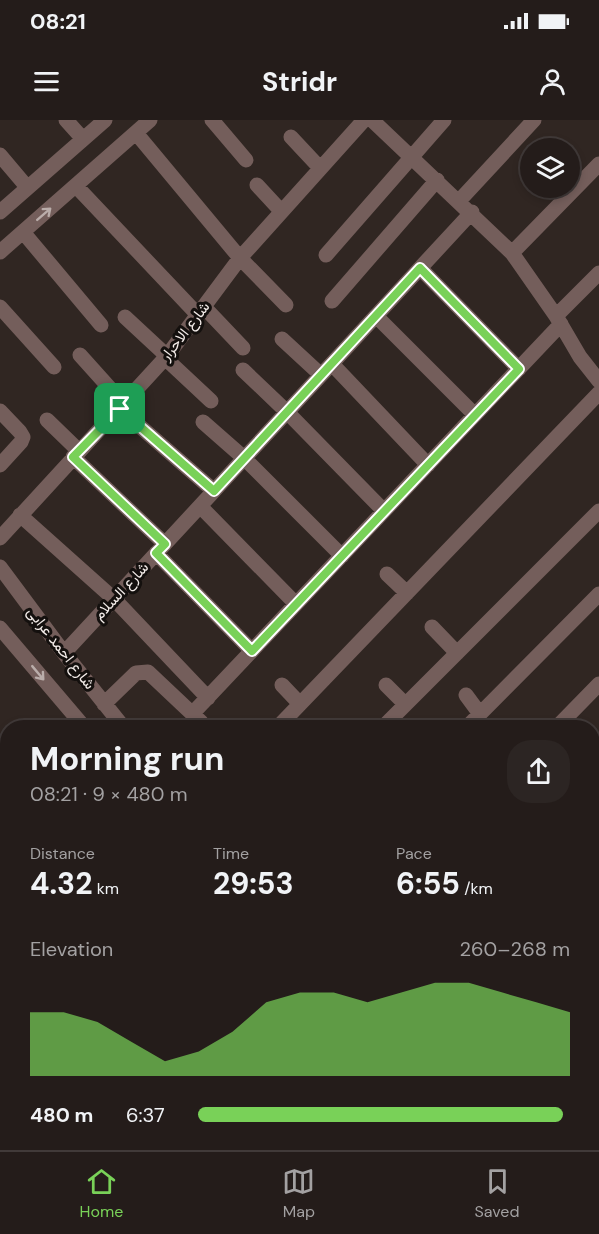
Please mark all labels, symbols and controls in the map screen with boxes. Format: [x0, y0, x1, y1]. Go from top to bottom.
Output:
text: 08:21 [30, 7, 86, 36]
text: Stridr [262, 64, 337, 99]
icon: menu [30, 65, 63, 98]
icon: person [536, 65, 569, 98]
map controls [520, 138, 580, 198]
button: layers [520, 138, 580, 198]
one-way arrow [36, 207, 51, 221]
street label: شارع الاحرار [155, 297, 215, 366]
pin [94, 383, 145, 434]
icon: arrive [103, 392, 136, 425]
street label: شارع السلام [89, 558, 154, 625]
street label: شارع احمد عرابى [22, 602, 100, 694]
one-way arrow [31, 665, 45, 680]
text: Morning run [30, 737, 224, 780]
button: share [507, 740, 570, 803]
text: 08:21 · 9 × 480 m [30, 781, 188, 807]
text: Distance [30, 843, 95, 864]
text: Time [213, 843, 249, 864]
text: Pace [396, 843, 432, 864]
text: 4.32 [30, 864, 92, 903]
text: 29:53 [213, 864, 294, 903]
text: 6:55 [396, 864, 460, 903]
text: km [92, 878, 119, 899]
text: /km [460, 878, 493, 899]
text: Elevation [30, 936, 113, 962]
text: 260–268 m [459, 936, 570, 962]
text: 480 m [30, 1102, 93, 1128]
text: 6:37 [126, 1102, 165, 1128]
tab: Home [80, 1165, 123, 1222]
tab: Map [282, 1165, 315, 1222]
tab: Saved [475, 1165, 519, 1222]

